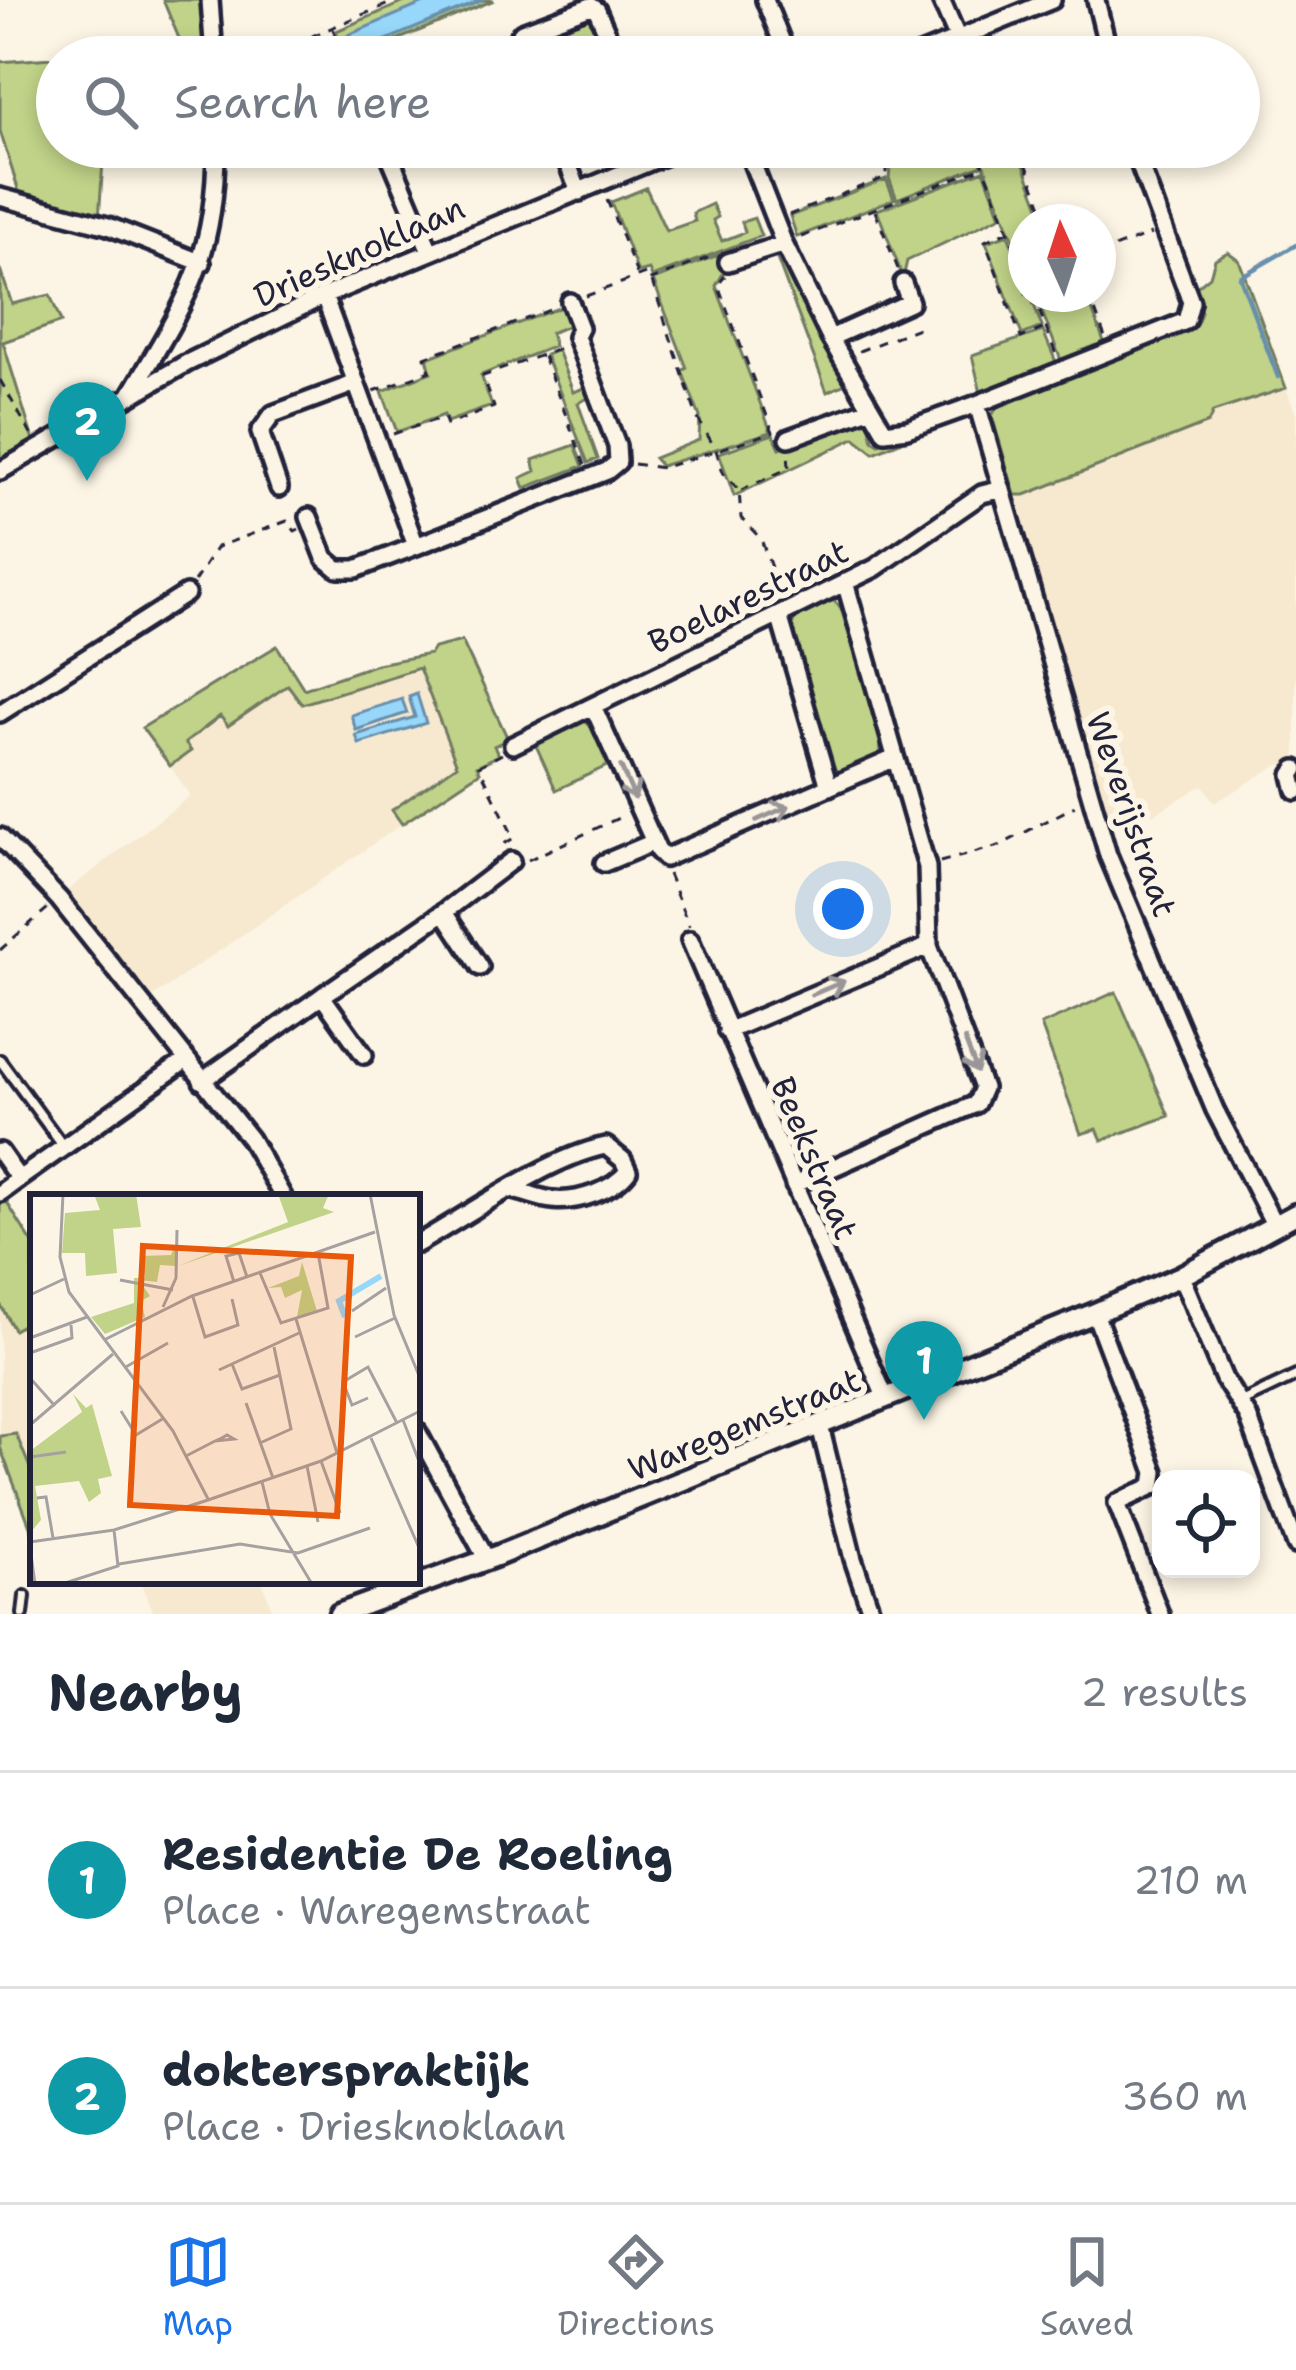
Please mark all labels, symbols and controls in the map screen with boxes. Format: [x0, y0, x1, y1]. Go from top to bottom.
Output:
search box [36, 36, 1260, 168]
icon: search [78, 69, 144, 135]
text: Search here [174, 72, 431, 132]
street label: Driesknoklaan [247, 185, 472, 318]
north arrow [1008, 204, 1116, 312]
pin: 2 [48, 382, 126, 481]
street label: Boelarestraat [641, 529, 856, 664]
street label: Weverijstraat [1075, 706, 1188, 923]
one-way arrow [618, 764, 640, 800]
one-way arrow [754, 800, 790, 822]
your location [813, 879, 873, 939]
one-way arrow [809, 976, 846, 997]
one-way arrow [961, 1036, 983, 1073]
street label: Beekstraat [760, 1070, 869, 1246]
inset map [30, 1194, 420, 1584]
pin: 1 [885, 1321, 963, 1420]
street label: Waregemstraat [621, 1357, 867, 1492]
map controls [1152, 1470, 1260, 1578]
button: locate [1152, 1470, 1260, 1578]
text: Nearby [48, 1658, 243, 1726]
text: 2 results [1081, 1666, 1248, 1718]
text: Residentie De Roeling [162, 1824, 673, 1884]
text: 1 [78, 1854, 96, 1906]
text: 210 m [1133, 1854, 1248, 1906]
text: Place · Waregemstraat [162, 1884, 591, 1936]
text: dokterspraktijk [162, 2040, 531, 2100]
text: 2 [73, 2070, 101, 2122]
text: 360 m [1121, 2070, 1248, 2122]
text: Place · Driesknoklaan [162, 2100, 566, 2152]
tab: Map [162, 2229, 233, 2346]
tab: Directions [558, 2229, 715, 2346]
tab: Saved [1040, 2229, 1134, 2346]

